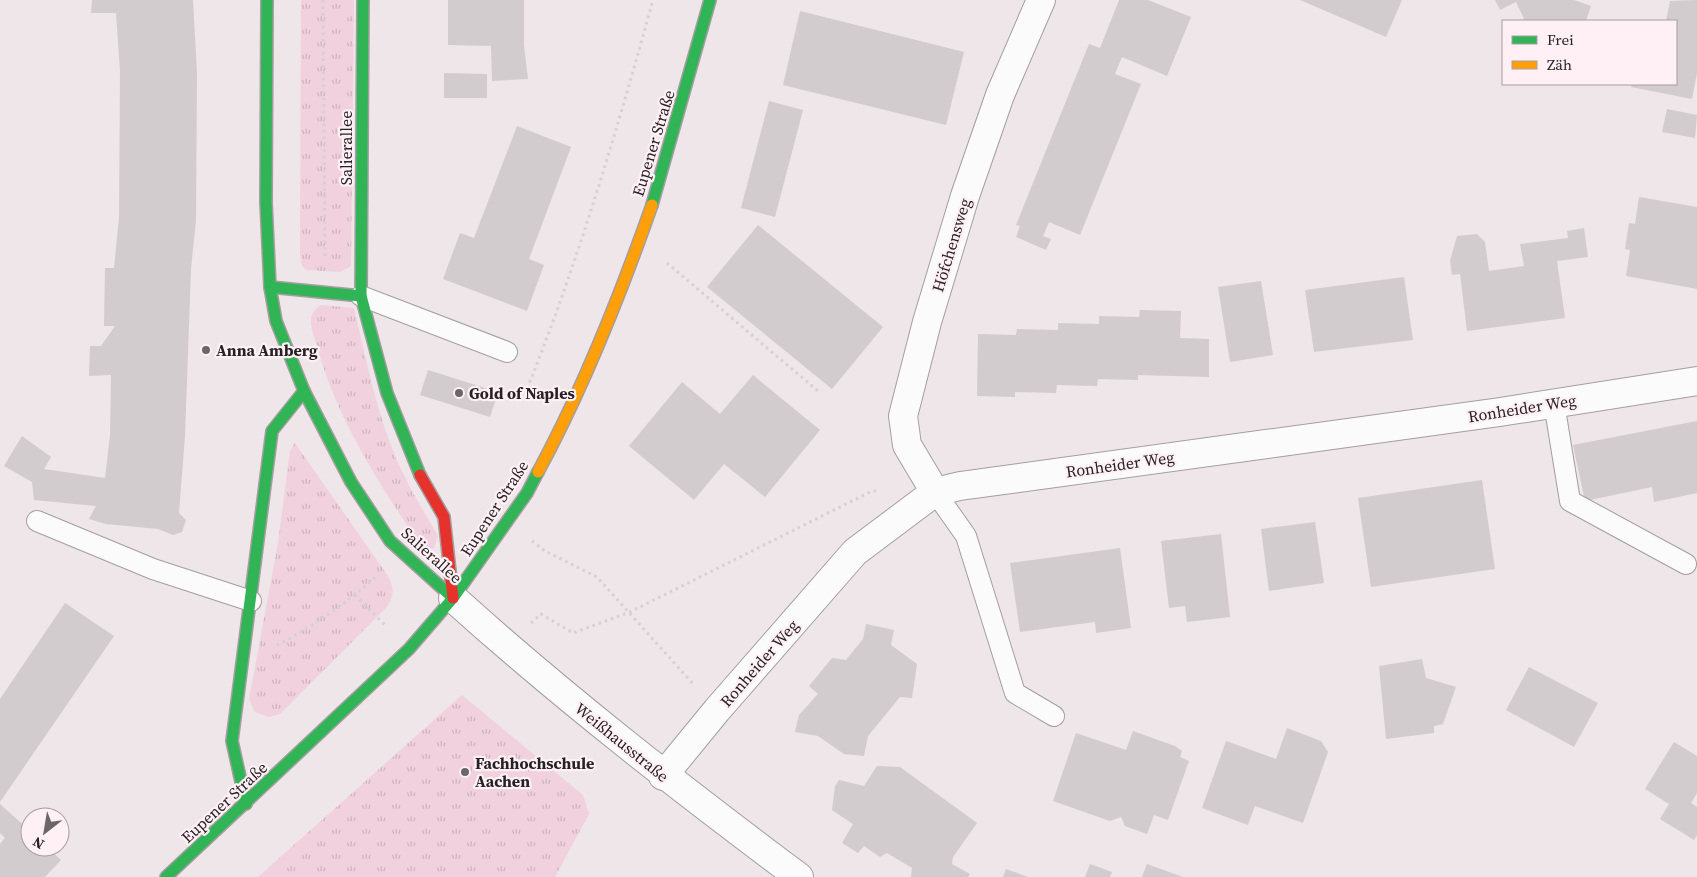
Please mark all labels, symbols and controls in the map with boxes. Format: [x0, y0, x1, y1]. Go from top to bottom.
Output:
legend [1502, 20, 1677, 85]
text: Frei [1547, 29, 1574, 50]
text: Zäh [1547, 54, 1572, 75]
street label: Eupener Straße [626, 87, 680, 199]
street label: Salierallee [335, 111, 357, 185]
street label: Höfchensweg [926, 195, 976, 295]
place label: Anna Amberg [216, 339, 318, 361]
marker: Anna Amberg [200, 344, 212, 356]
place label: Gold of Naples [469, 382, 575, 404]
marker: Gold of Naples [453, 387, 465, 399]
street label: Ronheider Weg [1466, 389, 1578, 427]
street label: Ronheider Weg [1064, 446, 1176, 482]
street label: Eupener Straße [455, 456, 533, 560]
street label: Salierallee [397, 522, 467, 588]
street label: Ronheider Weg [715, 615, 803, 711]
street label: Weißhausstraße [570, 697, 674, 787]
place label: Fachhochschule Aachen [475, 752, 594, 792]
street label: Eupener Straße [176, 756, 272, 848]
marker: Fachhochschule Aachen [459, 766, 471, 778]
north arrow [20, 807, 70, 857]
text: N [29, 832, 48, 854]

